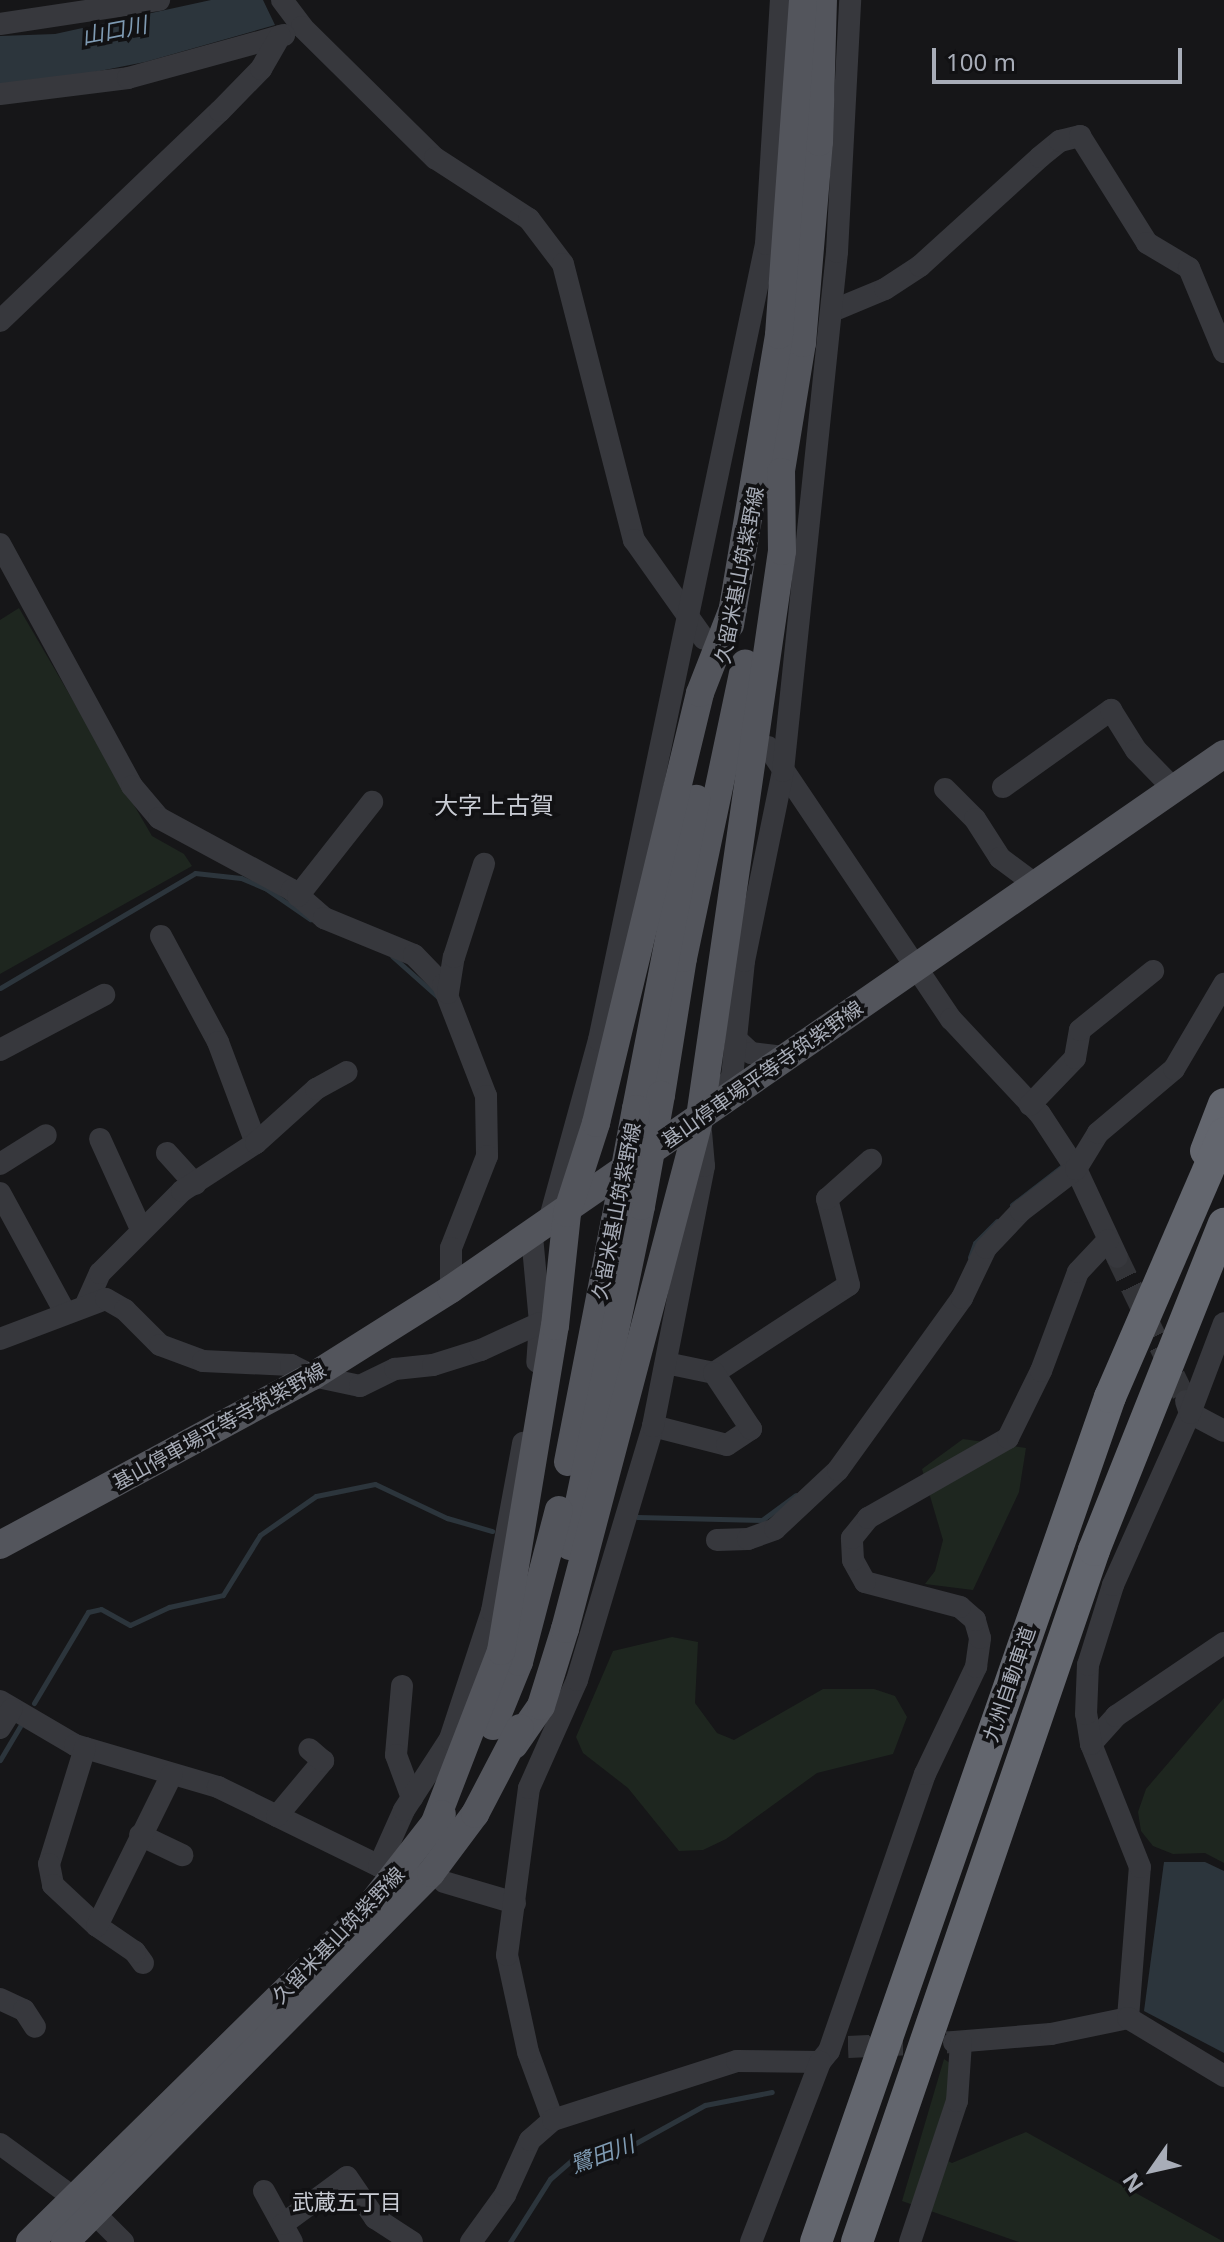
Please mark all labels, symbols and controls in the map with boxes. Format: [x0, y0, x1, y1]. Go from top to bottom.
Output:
water label: 山口川 [79, 11, 149, 49]
scale bar [936, 32, 1186, 82]
text: 100 m [946, 45, 1016, 78]
street label: 久留米基山筑紫野線 [710, 484, 768, 666]
district label: 大字上古賀 [434, 791, 554, 819]
street label: 基山停車場平等寺筑紫野線 [657, 995, 867, 1153]
street label: 久留米基山筑紫野線 [587, 1120, 645, 1302]
street label: 基山停車場平等寺筑紫野線 [108, 1357, 330, 1495]
street label: 九州自動車道 [978, 1623, 1040, 1745]
street label: 久留米基山筑紫野線 [267, 1862, 409, 2008]
water label: 鷺田川 [566, 2130, 638, 2178]
north arrow [1112, 2130, 1192, 2210]
text: N [1115, 2168, 1150, 2199]
district label: 武蔵五丁目 [292, 2189, 402, 2215]

